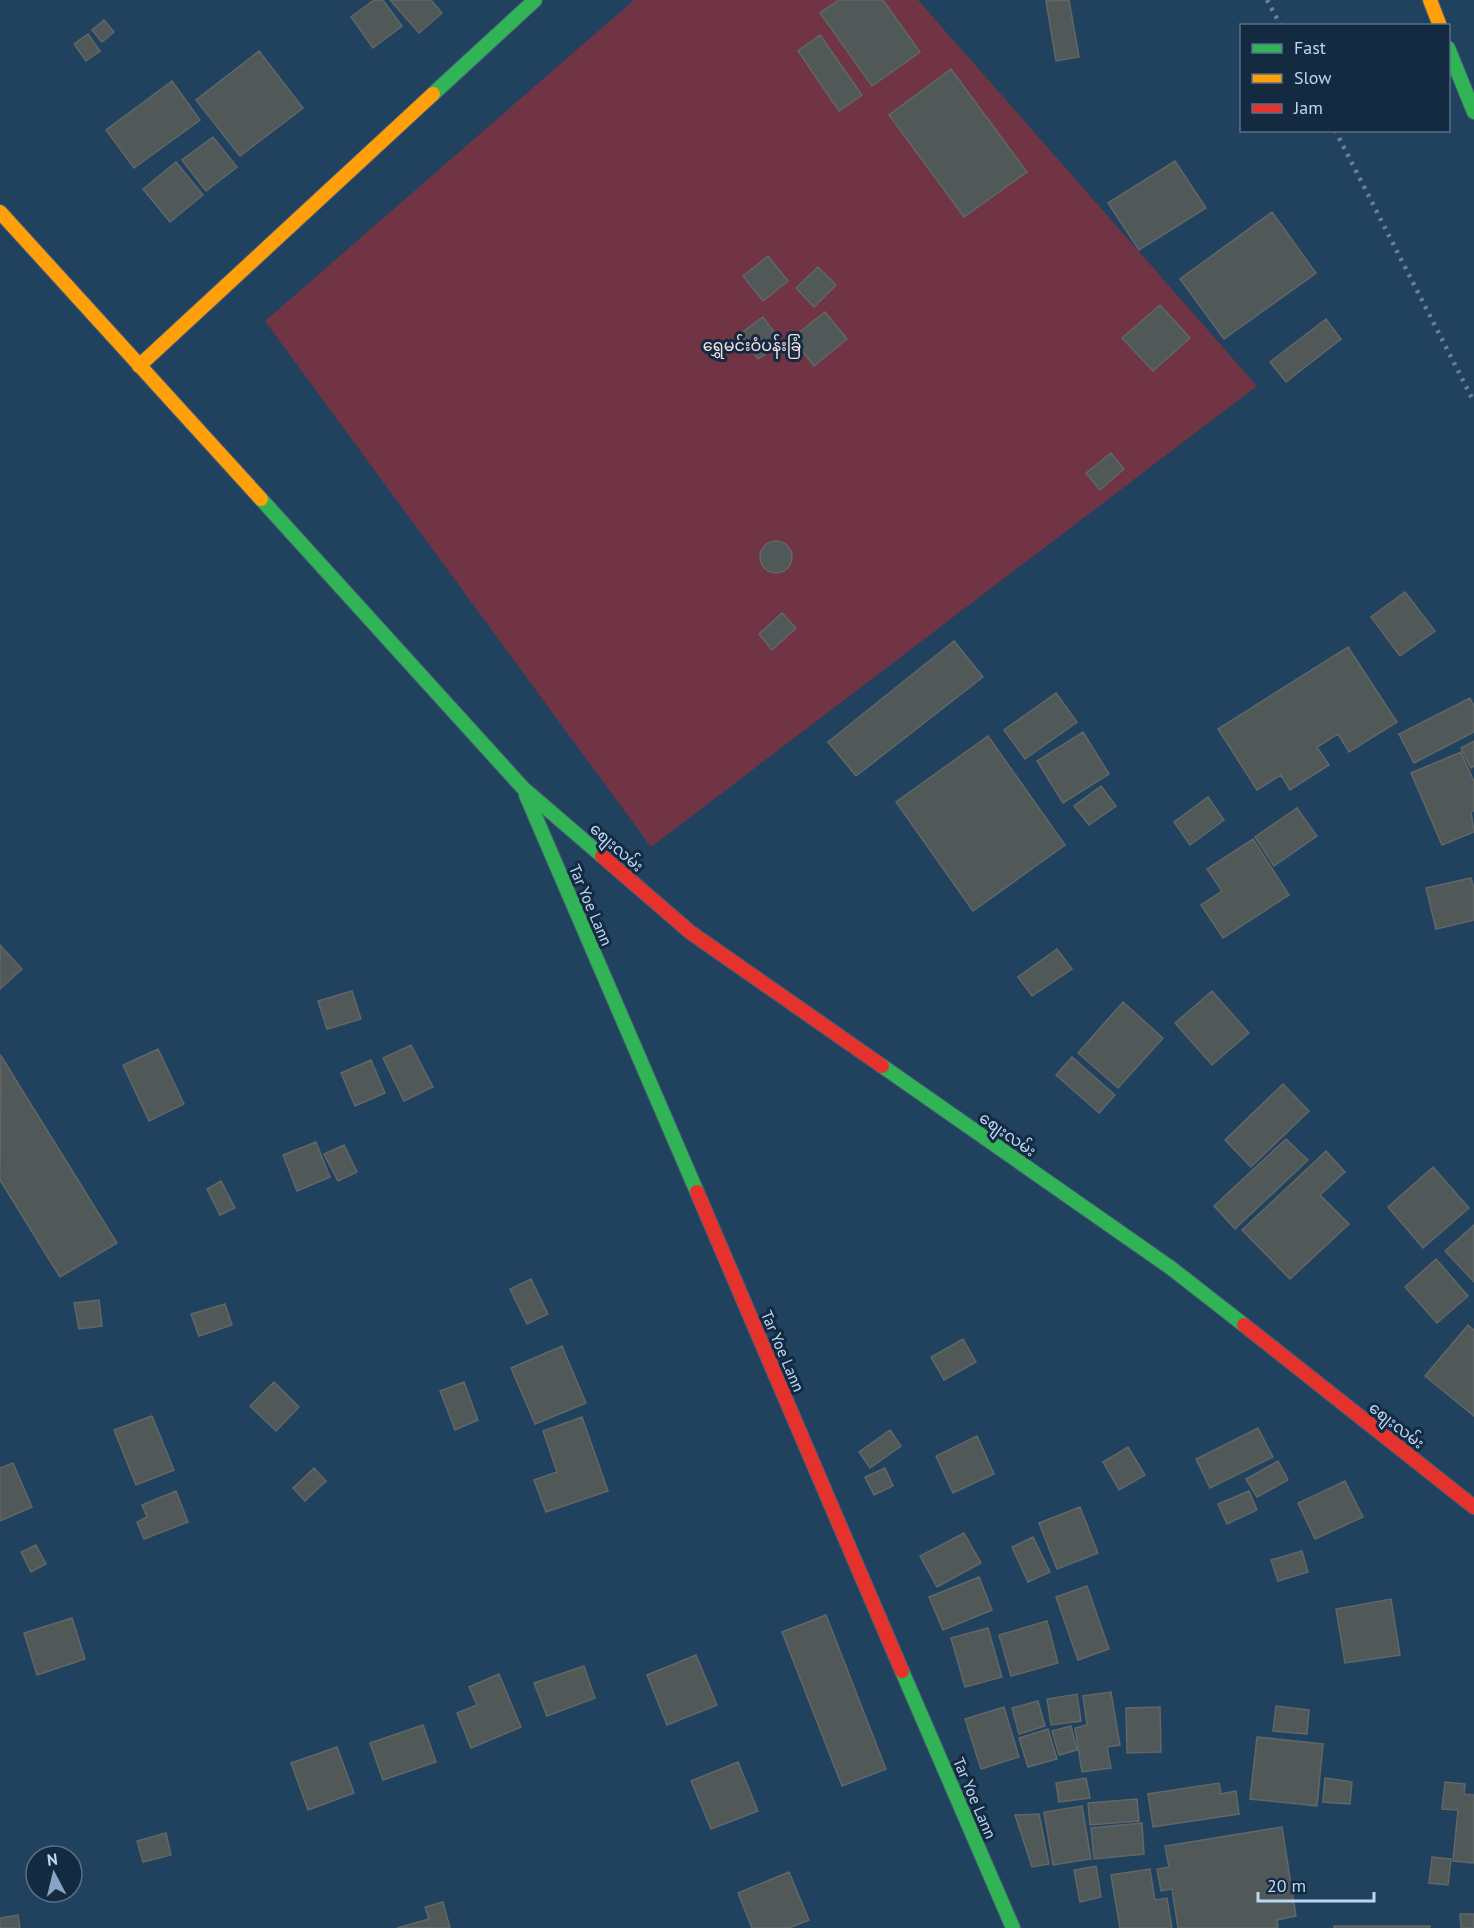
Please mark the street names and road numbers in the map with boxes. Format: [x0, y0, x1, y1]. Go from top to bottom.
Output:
street label: စျေးလမ်း [583, 817, 649, 879]
street label: Tar Yoe Lann [565, 861, 617, 949]
street label: စျေးလမ်း [973, 1106, 1041, 1164]
street label: Tar Yoe Lann [757, 1307, 809, 1395]
street label: စျေးလမ်း [1363, 1396, 1429, 1456]
street label: Tar Yoe Lann [949, 1754, 1001, 1842]

